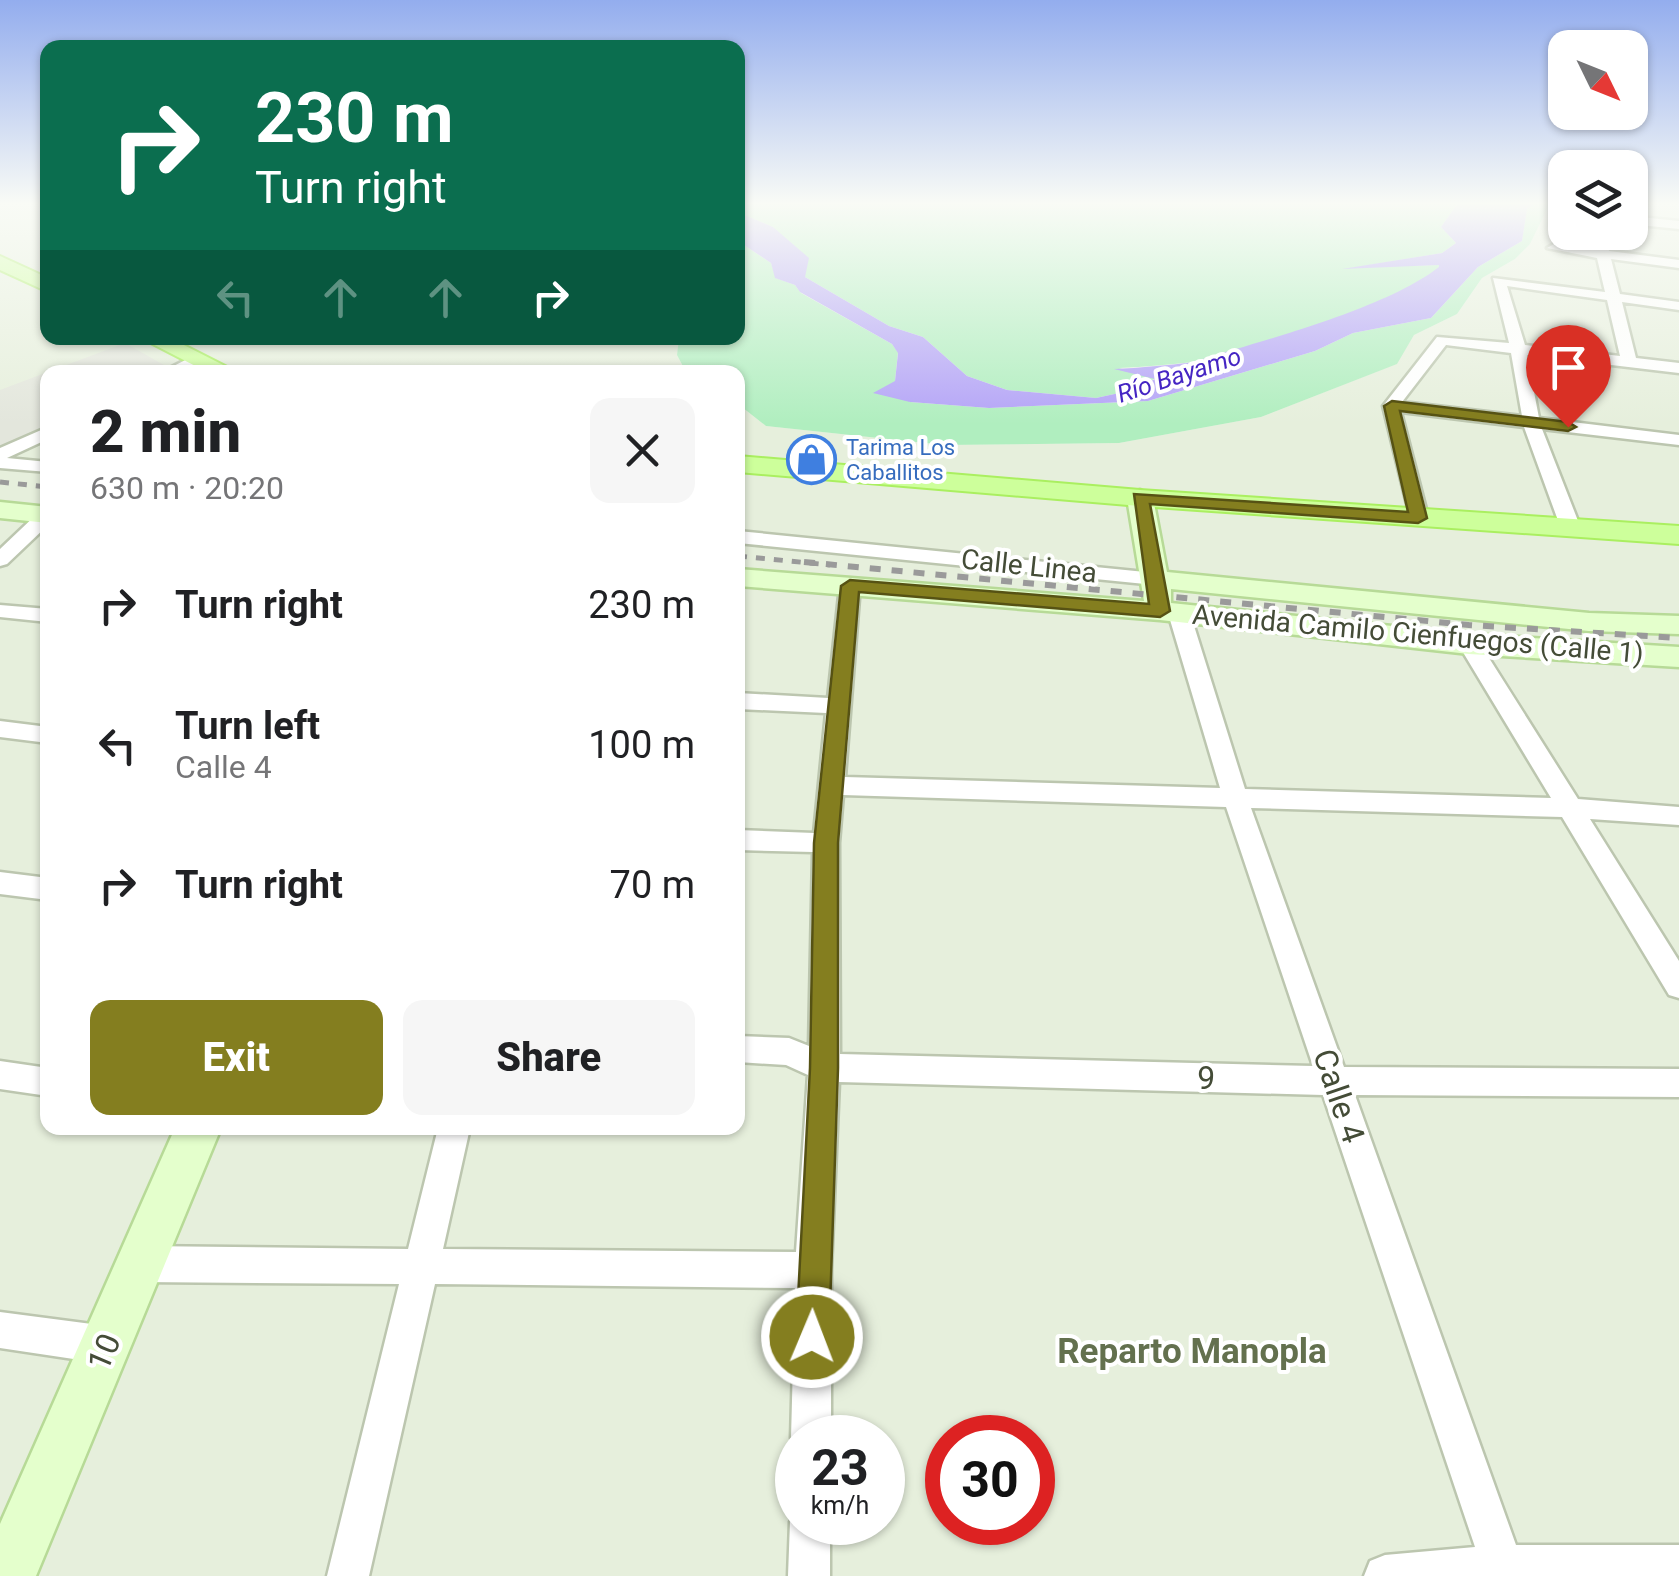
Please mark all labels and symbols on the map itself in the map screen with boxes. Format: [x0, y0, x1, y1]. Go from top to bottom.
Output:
north arrow [1548, 30, 1648, 130]
pin [1526, 325, 1611, 428]
water label: Río Bayamo [1113, 341, 1245, 409]
shop icon: Tarima Los Caballitos [785, 434, 837, 486]
place label: Tarima Los Caballitos [846, 435, 955, 485]
street label: Calle Linea [960, 542, 1098, 590]
street label: Avenida Camilo Cienfuegos (Calle 1) [1191, 598, 1645, 670]
street label: Calle 4 [1305, 1044, 1373, 1148]
street label: 9 [1196, 1059, 1216, 1097]
position arrow [760, 1285, 864, 1389]
street label: 10 [79, 1328, 129, 1376]
district label: Reparto Manopla [1057, 1331, 1327, 1372]
speed limit sign: 30 [925, 1415, 1055, 1545]

